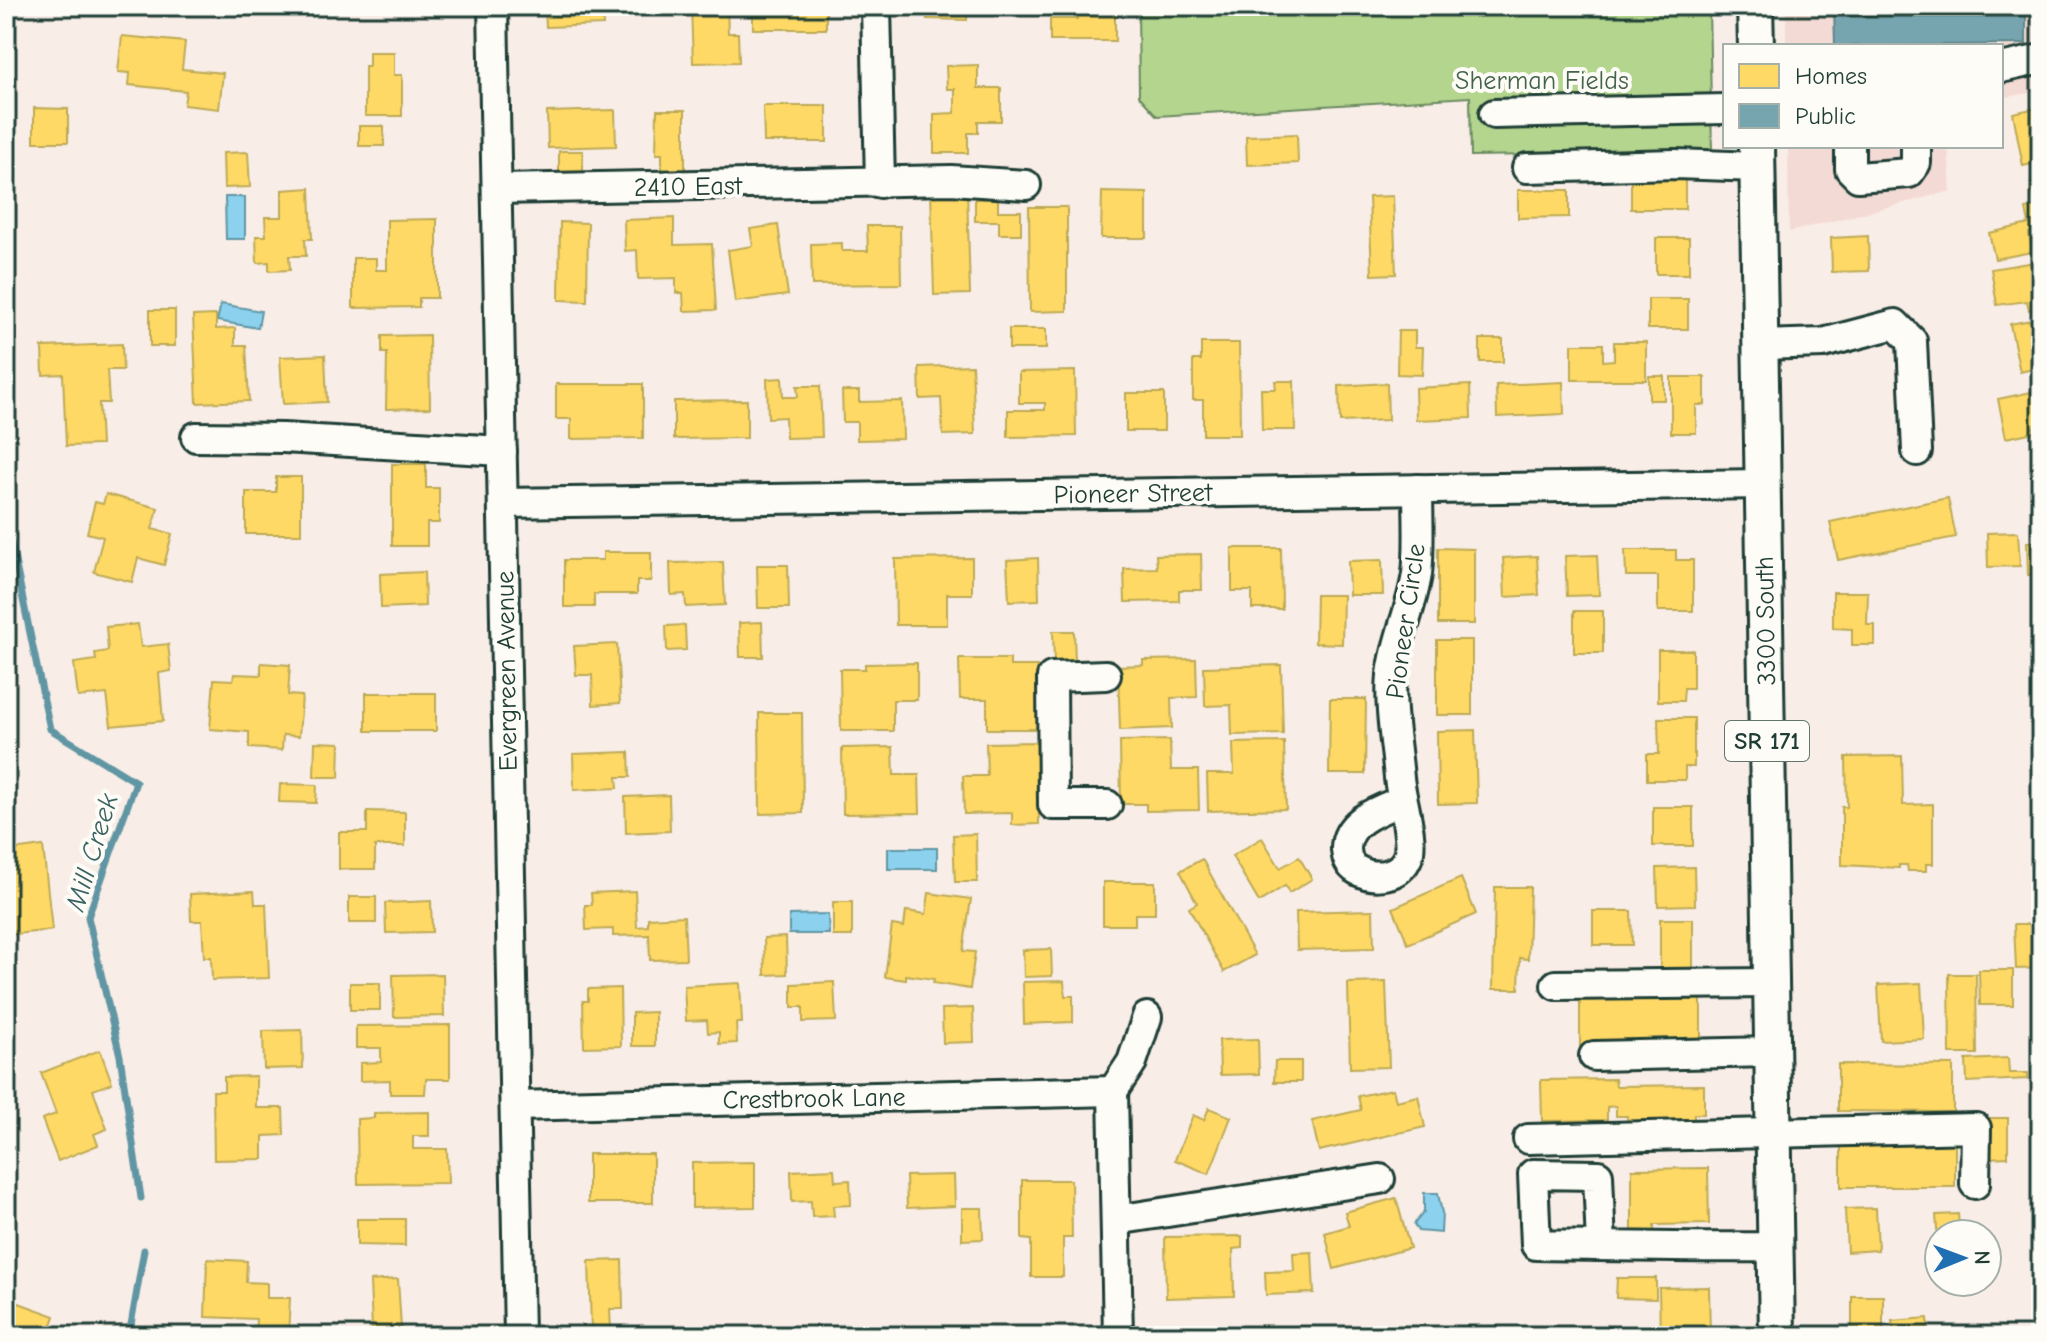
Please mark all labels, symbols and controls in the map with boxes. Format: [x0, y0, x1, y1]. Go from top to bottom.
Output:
legend [1723, 44, 2003, 148]
text: Homes [1795, 62, 1867, 90]
park label: Sherman Fields [1455, 66, 1629, 96]
text: Public [1795, 102, 1856, 130]
street label: 2410 East [634, 171, 744, 203]
street label: Pioneer Street [1053, 478, 1214, 510]
street label: Pioneer Circle [1380, 542, 1432, 701]
street label: 3300 South [1750, 556, 1782, 686]
street label: Evergreen Avenue [490, 570, 524, 771]
road number: SR 171 [1725, 721, 1809, 761]
water label: Mill Creek [59, 790, 125, 916]
street label: Crestbrook Lane [722, 1082, 906, 1116]
north arrow [1923, 1218, 2003, 1298]
text: N [1969, 1250, 1995, 1265]

